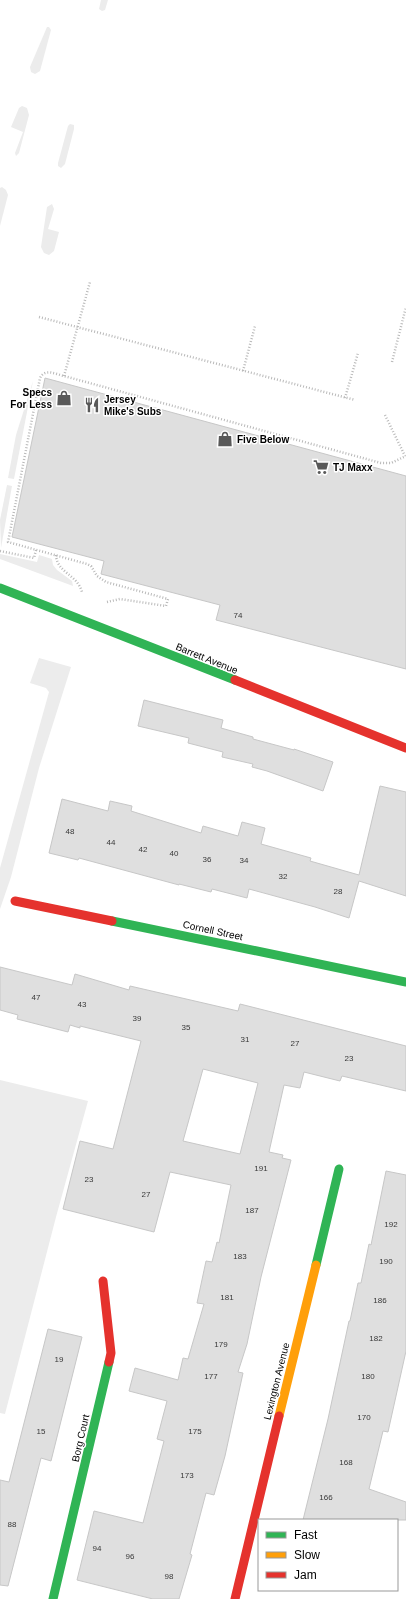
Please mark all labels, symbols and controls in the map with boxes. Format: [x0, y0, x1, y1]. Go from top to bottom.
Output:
place label: Specs For Less [10, 387, 52, 410]
shop icon: Specs For Less [55, 389, 73, 407]
place label: Jersey Mike's Subs [104, 394, 162, 417]
restaurant icon: Jersey Mike's Subs [83, 396, 101, 414]
shop icon: Five Below [216, 430, 234, 448]
place label: Five Below [237, 434, 289, 445]
supermarket icon: TJ Maxx [312, 458, 330, 476]
place label: TJ Maxx [333, 462, 373, 473]
house number: 74 [234, 611, 243, 620]
street label: Barrett Avenue [174, 641, 240, 676]
house number: 48 [66, 827, 75, 836]
house number: 44 [107, 838, 116, 847]
house number: 42 [139, 845, 148, 854]
house number: 40 [170, 849, 179, 858]
house number: 36 [203, 855, 212, 864]
house number: 34 [240, 856, 249, 865]
house number: 32 [279, 872, 288, 881]
house number: 28 [334, 887, 343, 896]
street label: Cornell Street [182, 919, 244, 942]
house number: 47 [32, 993, 41, 1002]
house number: 43 [78, 1000, 87, 1009]
house number: 39 [133, 1014, 142, 1023]
house number: 35 [182, 1023, 191, 1032]
house number: 31 [241, 1035, 250, 1044]
house number: 27 [291, 1039, 300, 1048]
house number: 23 [345, 1054, 354, 1063]
house number: 191 [254, 1164, 268, 1173]
house number: 23 [85, 1175, 94, 1184]
house number: 27 [142, 1190, 151, 1199]
house number: 187 [245, 1206, 259, 1215]
house number: 192 [384, 1220, 398, 1229]
house number: 183 [233, 1252, 247, 1261]
house number: 190 [379, 1257, 393, 1266]
house number: 181 [220, 1293, 234, 1302]
house number: 186 [373, 1296, 387, 1305]
house number: 182 [369, 1334, 383, 1343]
house number: 179 [214, 1340, 228, 1349]
street label: Lexington Avenue [262, 1341, 292, 1421]
house number: 19 [55, 1355, 64, 1364]
house number: 177 [204, 1372, 218, 1381]
house number: 180 [361, 1372, 375, 1381]
street label: Borg Court [70, 1413, 91, 1463]
house number: 170 [357, 1413, 371, 1422]
house number: 15 [37, 1427, 46, 1436]
house number: 175 [188, 1427, 202, 1436]
house number: 168 [339, 1458, 353, 1467]
house number: 173 [180, 1471, 194, 1480]
house number: 166 [319, 1493, 333, 1502]
legend [258, 1519, 398, 1591]
house number: 88 [8, 1520, 17, 1529]
text: Fast [294, 1528, 318, 1542]
house number: 94 [93, 1544, 102, 1553]
text: Slow [294, 1548, 320, 1562]
house number: 96 [126, 1552, 135, 1561]
text: Jam [294, 1568, 317, 1582]
house number: 98 [165, 1572, 174, 1581]

